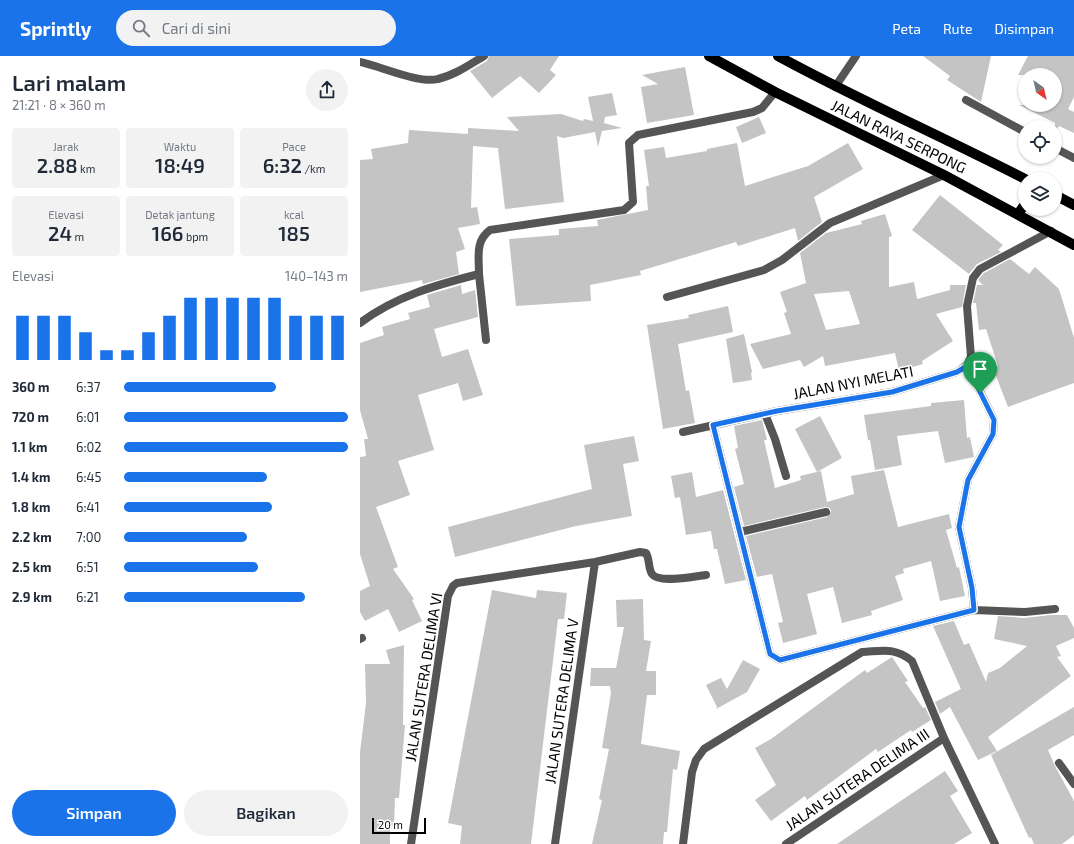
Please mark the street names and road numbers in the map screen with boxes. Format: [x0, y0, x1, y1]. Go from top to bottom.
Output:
street label: JALAN RAYA SERPONG [828, 95, 970, 177]
street label: JALAN NYI MELATI [791, 362, 915, 402]
street label: JALAN SUTERA DELIMA VI [401, 591, 445, 763]
street label: JALAN SUTERA DELIMA V [540, 617, 582, 785]
street label: JALAN SUTERA DELIMA III [782, 724, 932, 834]

